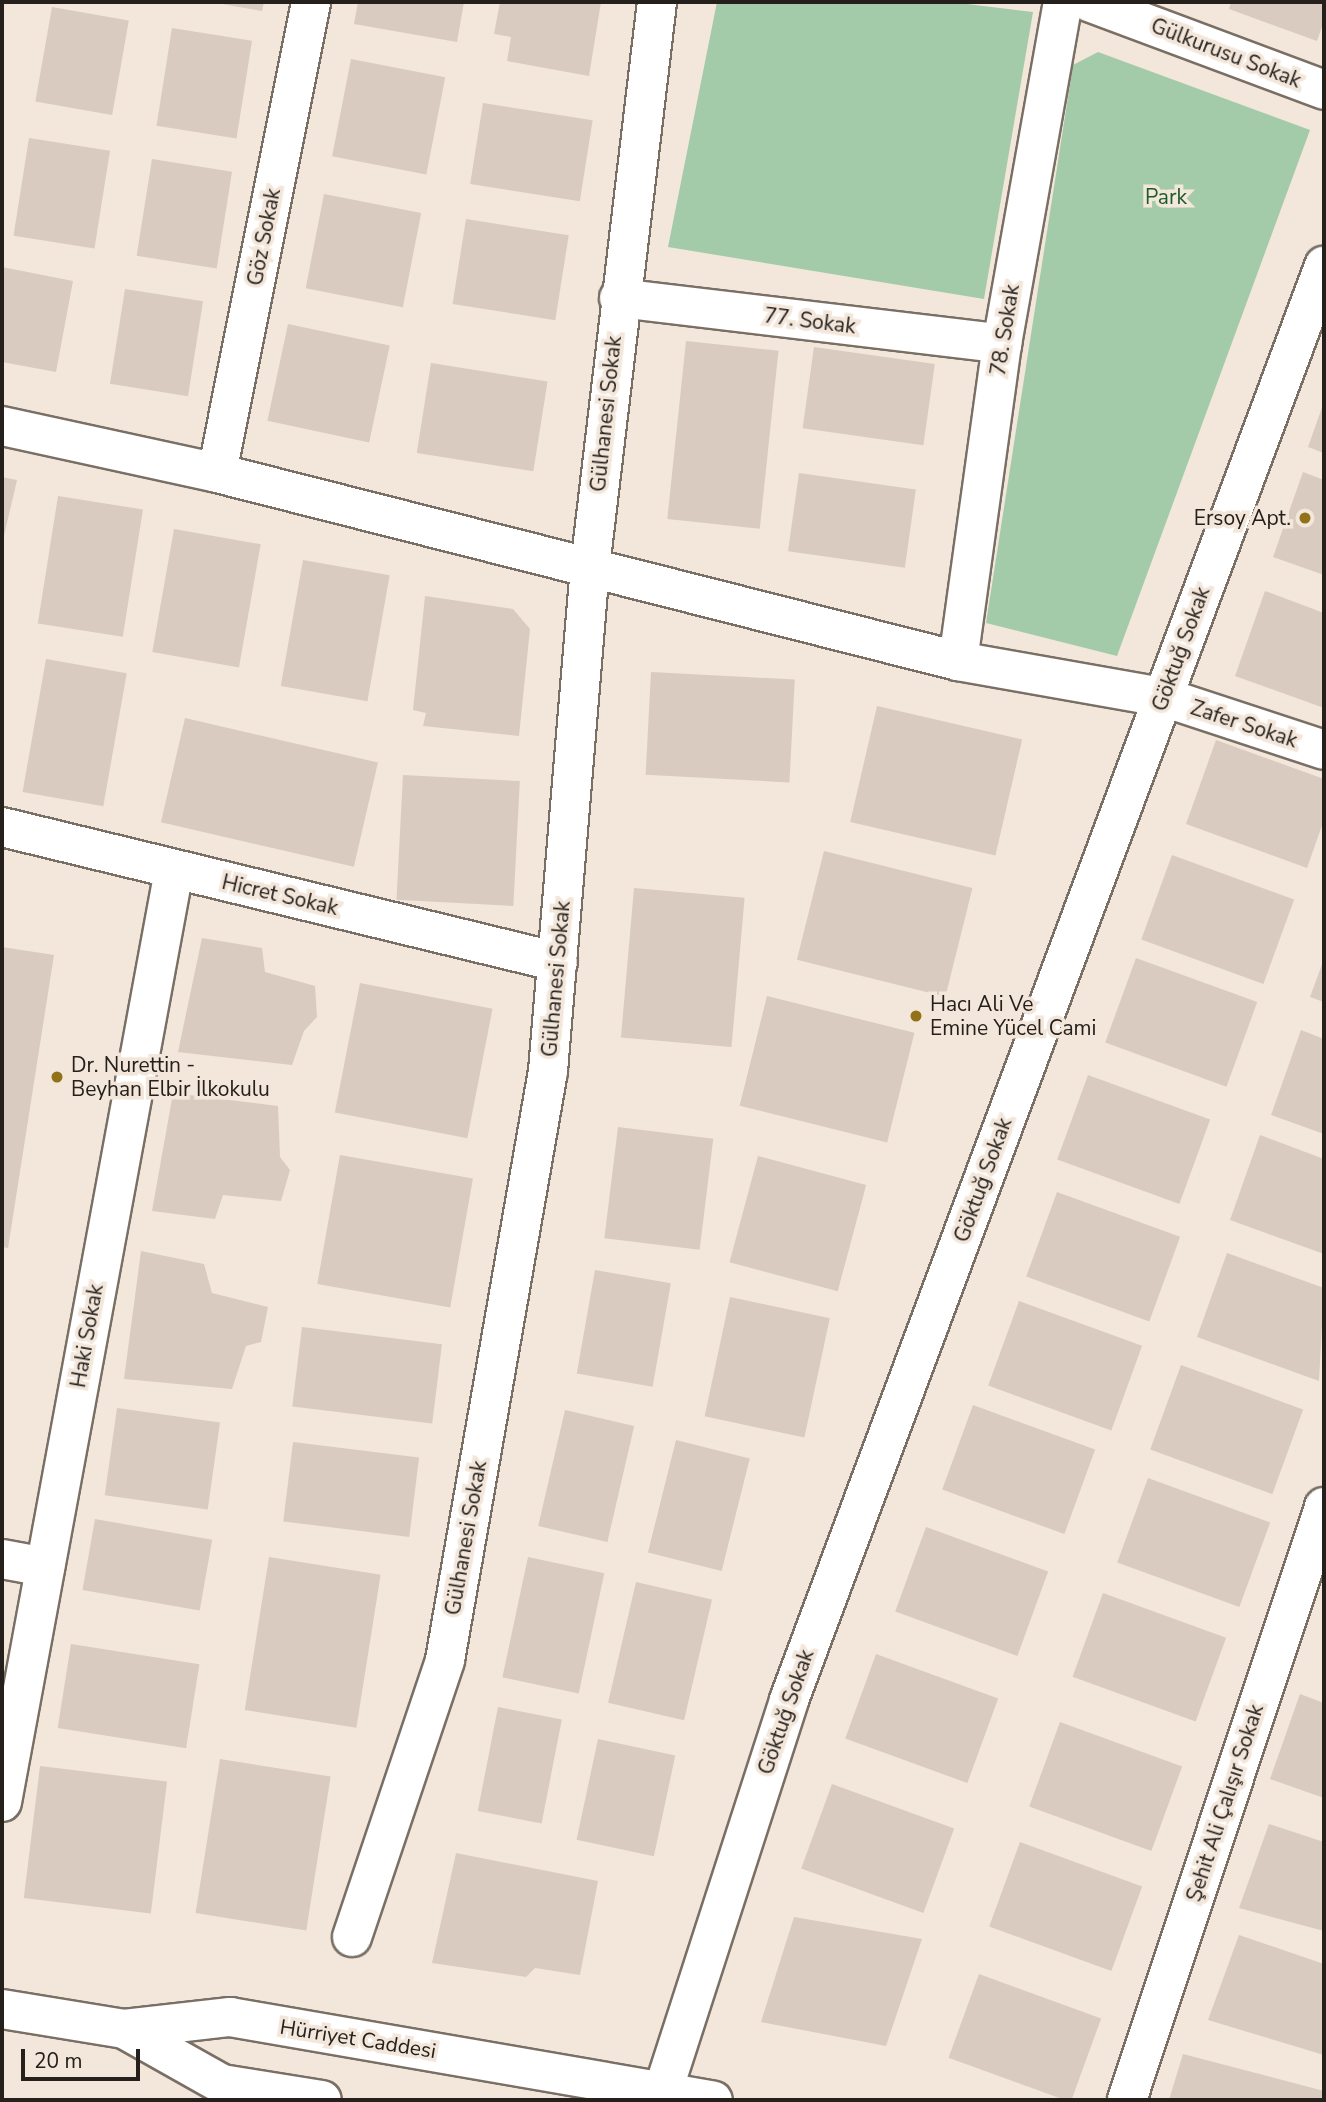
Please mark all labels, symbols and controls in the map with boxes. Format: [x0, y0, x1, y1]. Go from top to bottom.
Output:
street label: Gülkurusu Sokak [1147, 13, 1305, 93]
park label: Park [1145, 184, 1187, 210]
street label: Göz Sokak [242, 186, 286, 288]
street label: 78. Sokak [985, 283, 1025, 377]
street label: 77. Sokak [763, 303, 857, 339]
street label: Gülhanesi Sokak [585, 335, 627, 493]
place label: Ersoy Apt. [1194, 505, 1291, 531]
marker: Ersoy Apt. [1297, 510, 1313, 526]
street label: Göktuğ Sokak [1147, 583, 1215, 715]
street label: Zafer Sokak [1187, 695, 1301, 753]
street label: Hicret Sokak [219, 869, 341, 921]
street label: Gülhanesi Sokak [537, 900, 575, 1058]
place label: Hacı Ali Ve Emine Yücel Cami [930, 991, 1096, 1041]
marker: Hacı Ali Ve Emine Yücel Cami [908, 1008, 924, 1024]
place label: Dr. Nurettin - Beyhan Elbir İlkokulu [71, 1052, 270, 1102]
marker: Dr. Nurettin - Beyhan Elbir İlkokulu [49, 1069, 65, 1085]
street label: Göktuğ Sokak [949, 1114, 1017, 1246]
street label: Haki Sokak [66, 1282, 108, 1390]
street label: Gülhanesi Sokak [440, 1459, 492, 1617]
street label: Göktuğ Sokak [753, 1646, 819, 1778]
street label: Şehit Ali Çalışır Sokak [1181, 1701, 1269, 1905]
street label: Hürriyet Caddesi [278, 2014, 438, 2064]
scale bar [24, 2036, 144, 2080]
text: 20 m [34, 2047, 83, 2075]

